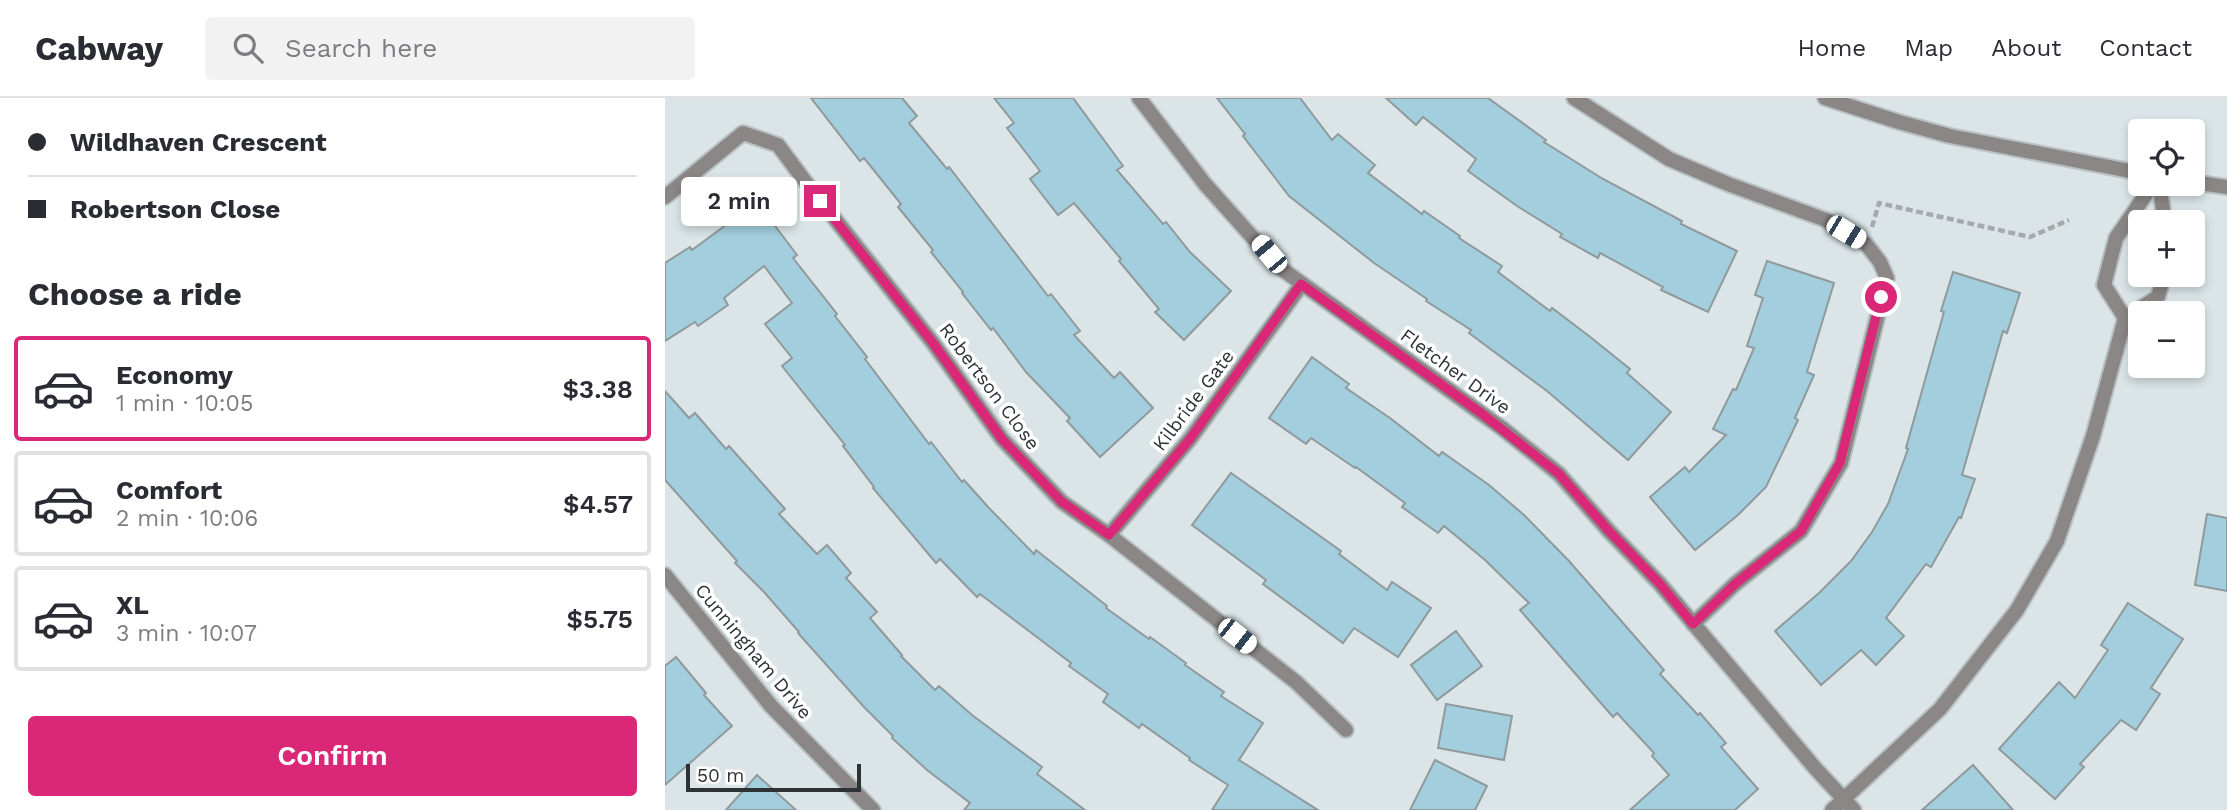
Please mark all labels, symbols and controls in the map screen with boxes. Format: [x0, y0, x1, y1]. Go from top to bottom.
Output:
search box [205, 17, 695, 80]
text: Cabway [35, 29, 163, 68]
icon: search [229, 29, 267, 67]
text: Search here [285, 33, 437, 63]
text: Home [1798, 34, 1866, 62]
text: Map [1904, 34, 1953, 62]
text: About [1991, 34, 2061, 62]
text: Contact [2099, 34, 2192, 62]
map controls [2128, 119, 2205, 378]
button: locate [2128, 119, 2205, 196]
text: Wildhaven Crescent [70, 127, 327, 157]
callout: 2 min [680, 176, 795, 226]
route end [804, 185, 836, 217]
text: 2 min [707, 188, 771, 215]
text: Robertson Close [70, 194, 280, 224]
button: + [2128, 210, 2205, 287]
car [1823, 212, 1870, 252]
car [1248, 231, 1291, 277]
text: Choose a ride [28, 275, 242, 313]
route start [1865, 281, 1897, 313]
button: − [2128, 301, 2205, 378]
street label: Robertson Close [934, 318, 1045, 454]
street label: Fletcher Drive [1396, 324, 1515, 419]
street label: Kilbride Gate [1148, 345, 1239, 455]
icon: car [32, 357, 95, 420]
text: Economy [116, 360, 233, 390]
text: $3.38 [562, 374, 633, 404]
text: 1 min · 10:05 [116, 390, 253, 417]
icon: car [32, 472, 95, 535]
text: Comfort [116, 475, 222, 505]
text: $4.57 [563, 489, 633, 519]
text: 2 min · 10:06 [116, 505, 258, 532]
street label: Cunningham Drive [690, 579, 817, 724]
icon: car [32, 587, 95, 650]
text: XL [116, 590, 149, 620]
text: $5.75 [566, 604, 633, 634]
car [1214, 615, 1261, 657]
text: 3 min · 10:07 [116, 620, 257, 647]
button: Confirm [28, 716, 637, 796]
scale bar [686, 761, 861, 793]
text: 50 m [697, 764, 744, 787]

